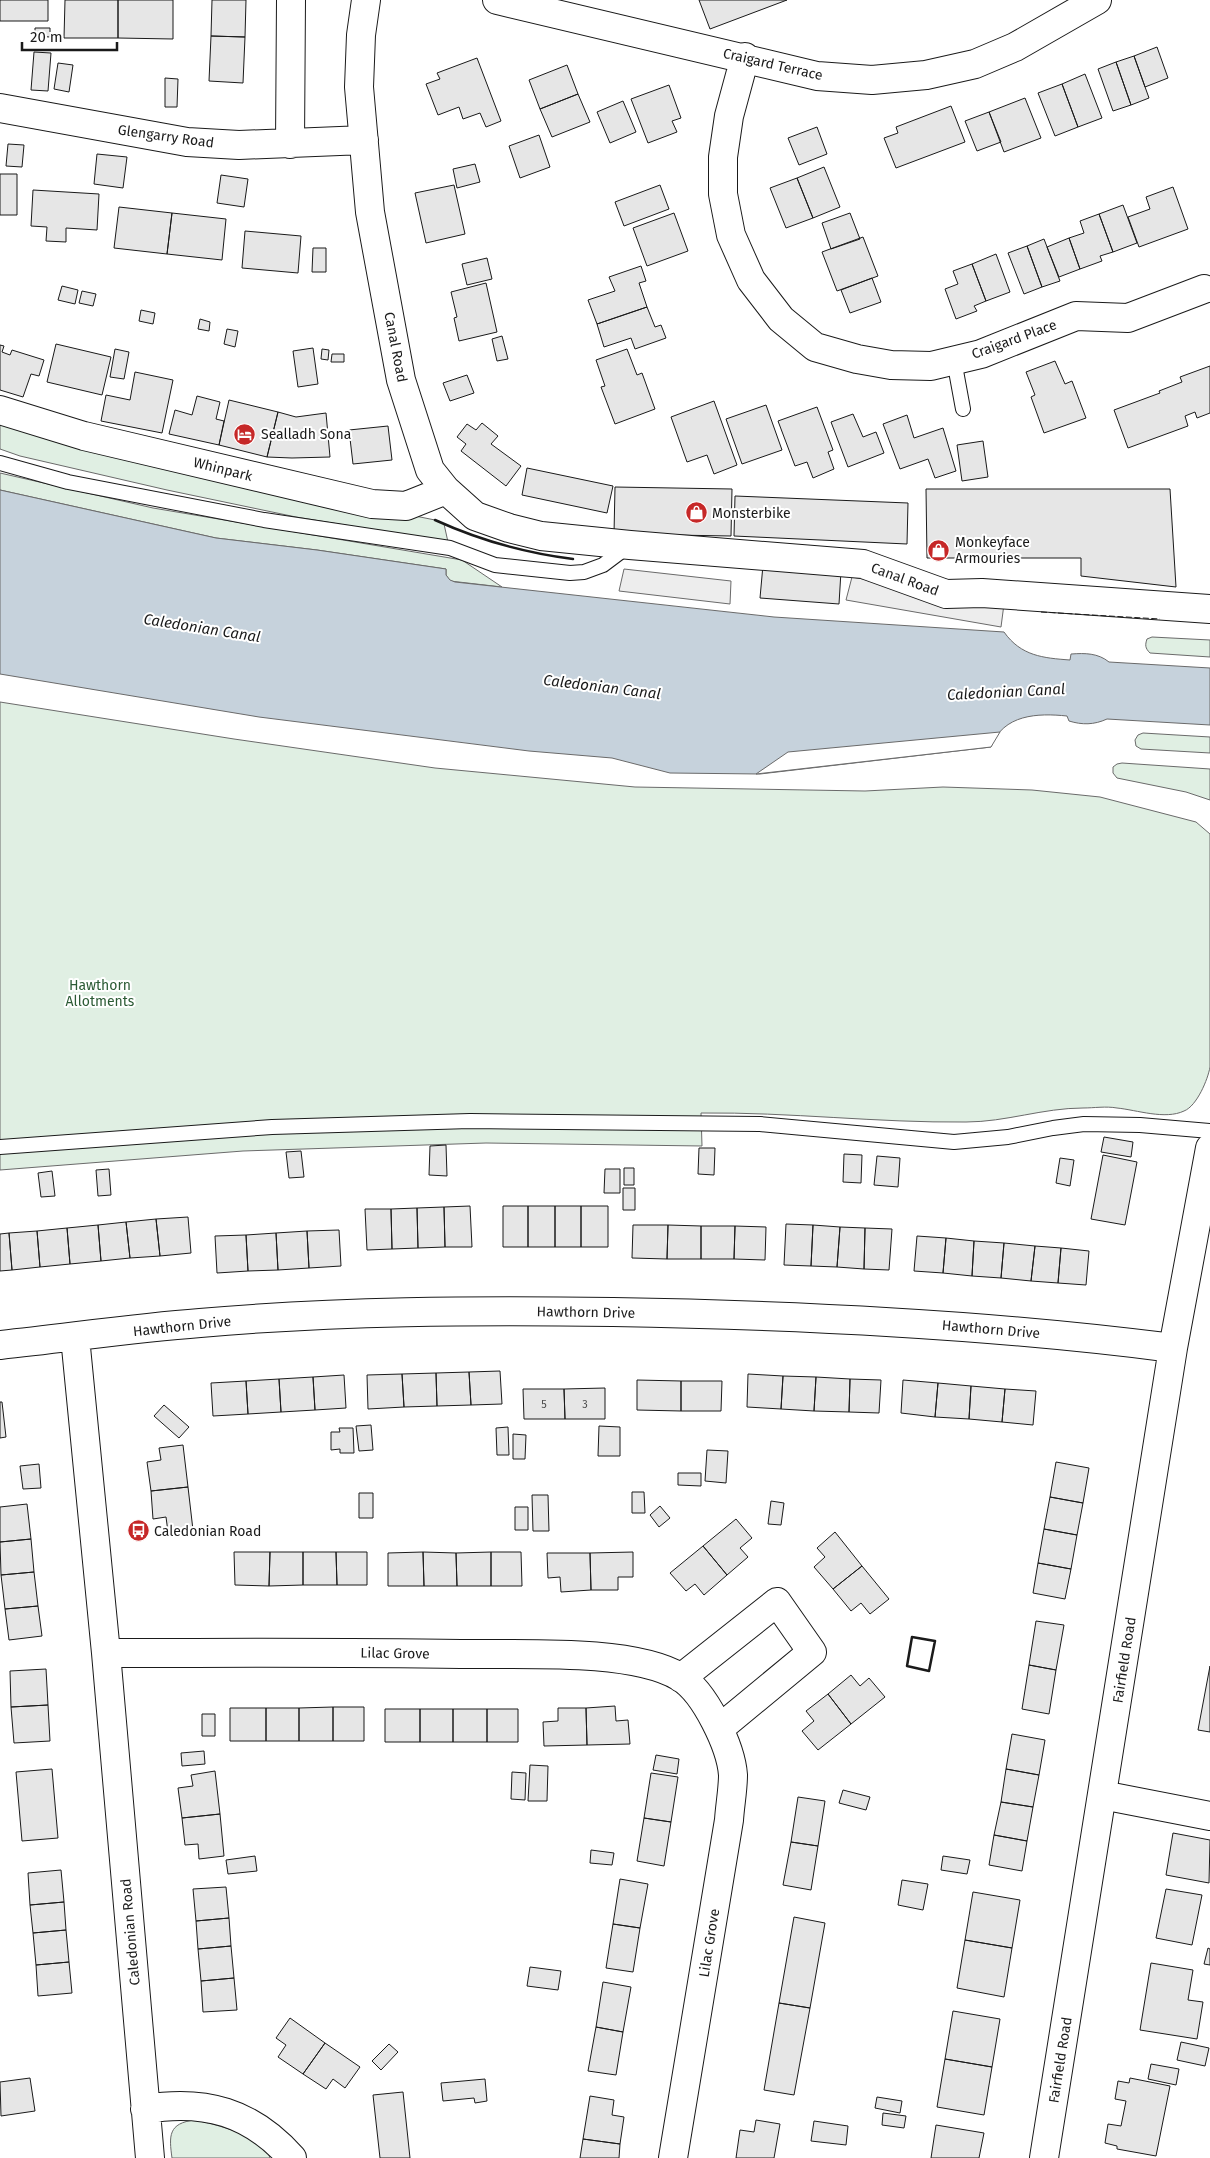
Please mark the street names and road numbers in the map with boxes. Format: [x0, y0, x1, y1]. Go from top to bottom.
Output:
street label: Craigard Terrace [721, 45, 824, 84]
street label: Glengarry Road [117, 121, 215, 152]
street label: Canal Road [380, 311, 411, 384]
street label: Craigard Place [969, 316, 1059, 363]
street label: Whinpark [192, 454, 255, 485]
street label: Canal Road [869, 559, 941, 600]
street label: Hawthorn Drive [537, 1303, 635, 1322]
street label: Hawthorn Drive [132, 1313, 232, 1340]
street label: Hawthorn Drive [941, 1317, 1041, 1342]
street label: Fairfield Road [1109, 1616, 1140, 1704]
street label: Lilac Grove [360, 1644, 430, 1663]
street label: Caledonian Road [117, 1878, 144, 1986]
street label: Lilac Grove [696, 1907, 723, 1979]
street label: Fairfield Road [1045, 2016, 1076, 2104]

